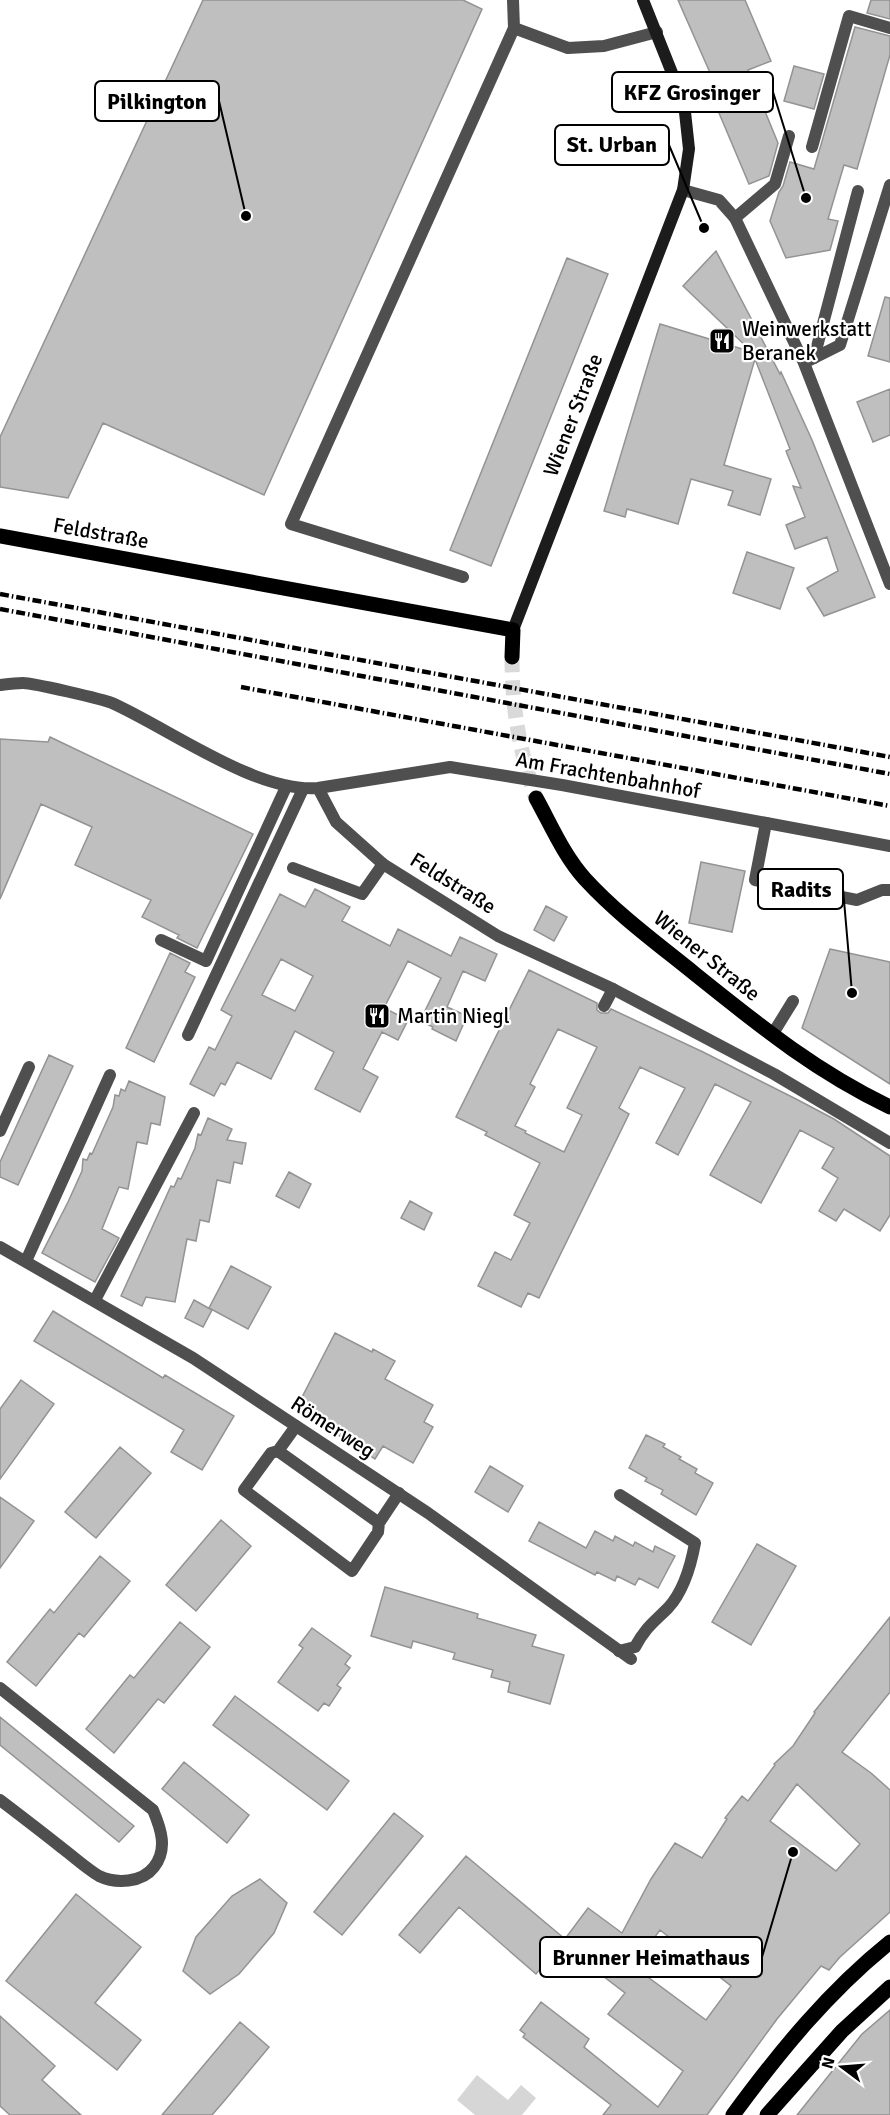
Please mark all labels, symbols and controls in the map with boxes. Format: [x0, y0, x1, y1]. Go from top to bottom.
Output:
callout: KFZ Grosinger [612, 72, 773, 112]
text: KFZ Grosinger [623, 79, 761, 106]
callout: Pilkington [95, 81, 219, 121]
text: Pilkington [107, 88, 207, 115]
callout: St. Urban [555, 125, 669, 165]
text: St. Urban [567, 131, 657, 158]
place label: Weinwerkstatt Beranek [742, 316, 872, 366]
restaurant icon: Weinwerkstatt Beranek [707, 326, 737, 356]
street label: Wiener Straße [538, 350, 608, 480]
street label: Feldstraße [51, 512, 151, 554]
street label: Am Frachtenbahnhof [514, 746, 703, 804]
street label: Feldstraße [405, 846, 501, 920]
callout: Radits [758, 869, 843, 909]
text: Radits [771, 876, 832, 903]
street label: Wiener Straße [649, 905, 765, 1007]
restaurant icon: Martin Niegl [362, 1001, 392, 1031]
place label: Martin Niegl [397, 1003, 510, 1029]
street label: Römerweg [286, 1390, 380, 1464]
callout: Brunner Heimathaus [540, 1937, 762, 1977]
text: Brunner Heimathaus [552, 1944, 750, 1971]
north arrow [812, 2037, 872, 2097]
text: N [817, 2055, 840, 2071]

